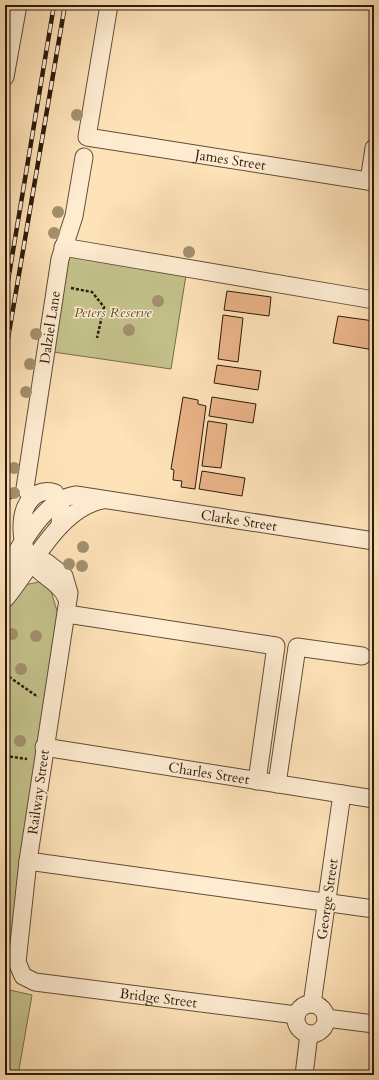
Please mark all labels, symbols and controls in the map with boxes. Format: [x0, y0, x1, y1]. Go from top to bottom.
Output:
street label: James Street [192, 145, 268, 175]
street label: Dalziel Lane [35, 289, 65, 365]
park label: Peters Reserve [74, 303, 152, 322]
street label: Clarke Street [199, 505, 279, 536]
street label: Railway Street [23, 748, 54, 836]
street label: Charles Street [167, 758, 251, 789]
street label: George Street [312, 857, 343, 941]
street label: Bridge Street [119, 984, 199, 1012]

